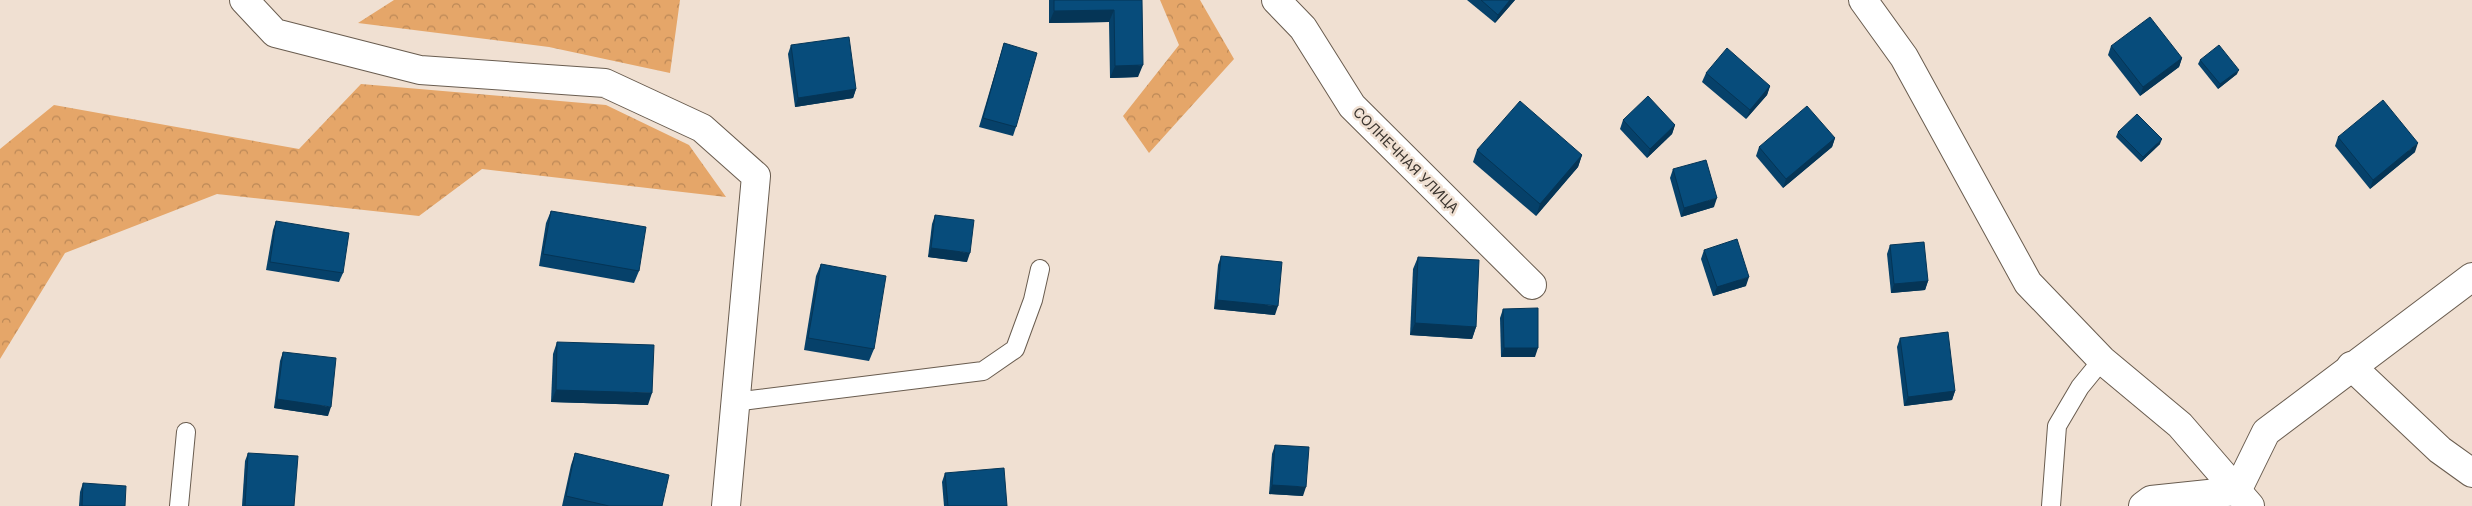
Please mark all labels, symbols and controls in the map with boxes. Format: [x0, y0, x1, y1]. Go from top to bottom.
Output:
street label: СОЛНЕЧНАЯ УЛИЦА [1350, 103, 1463, 216]

